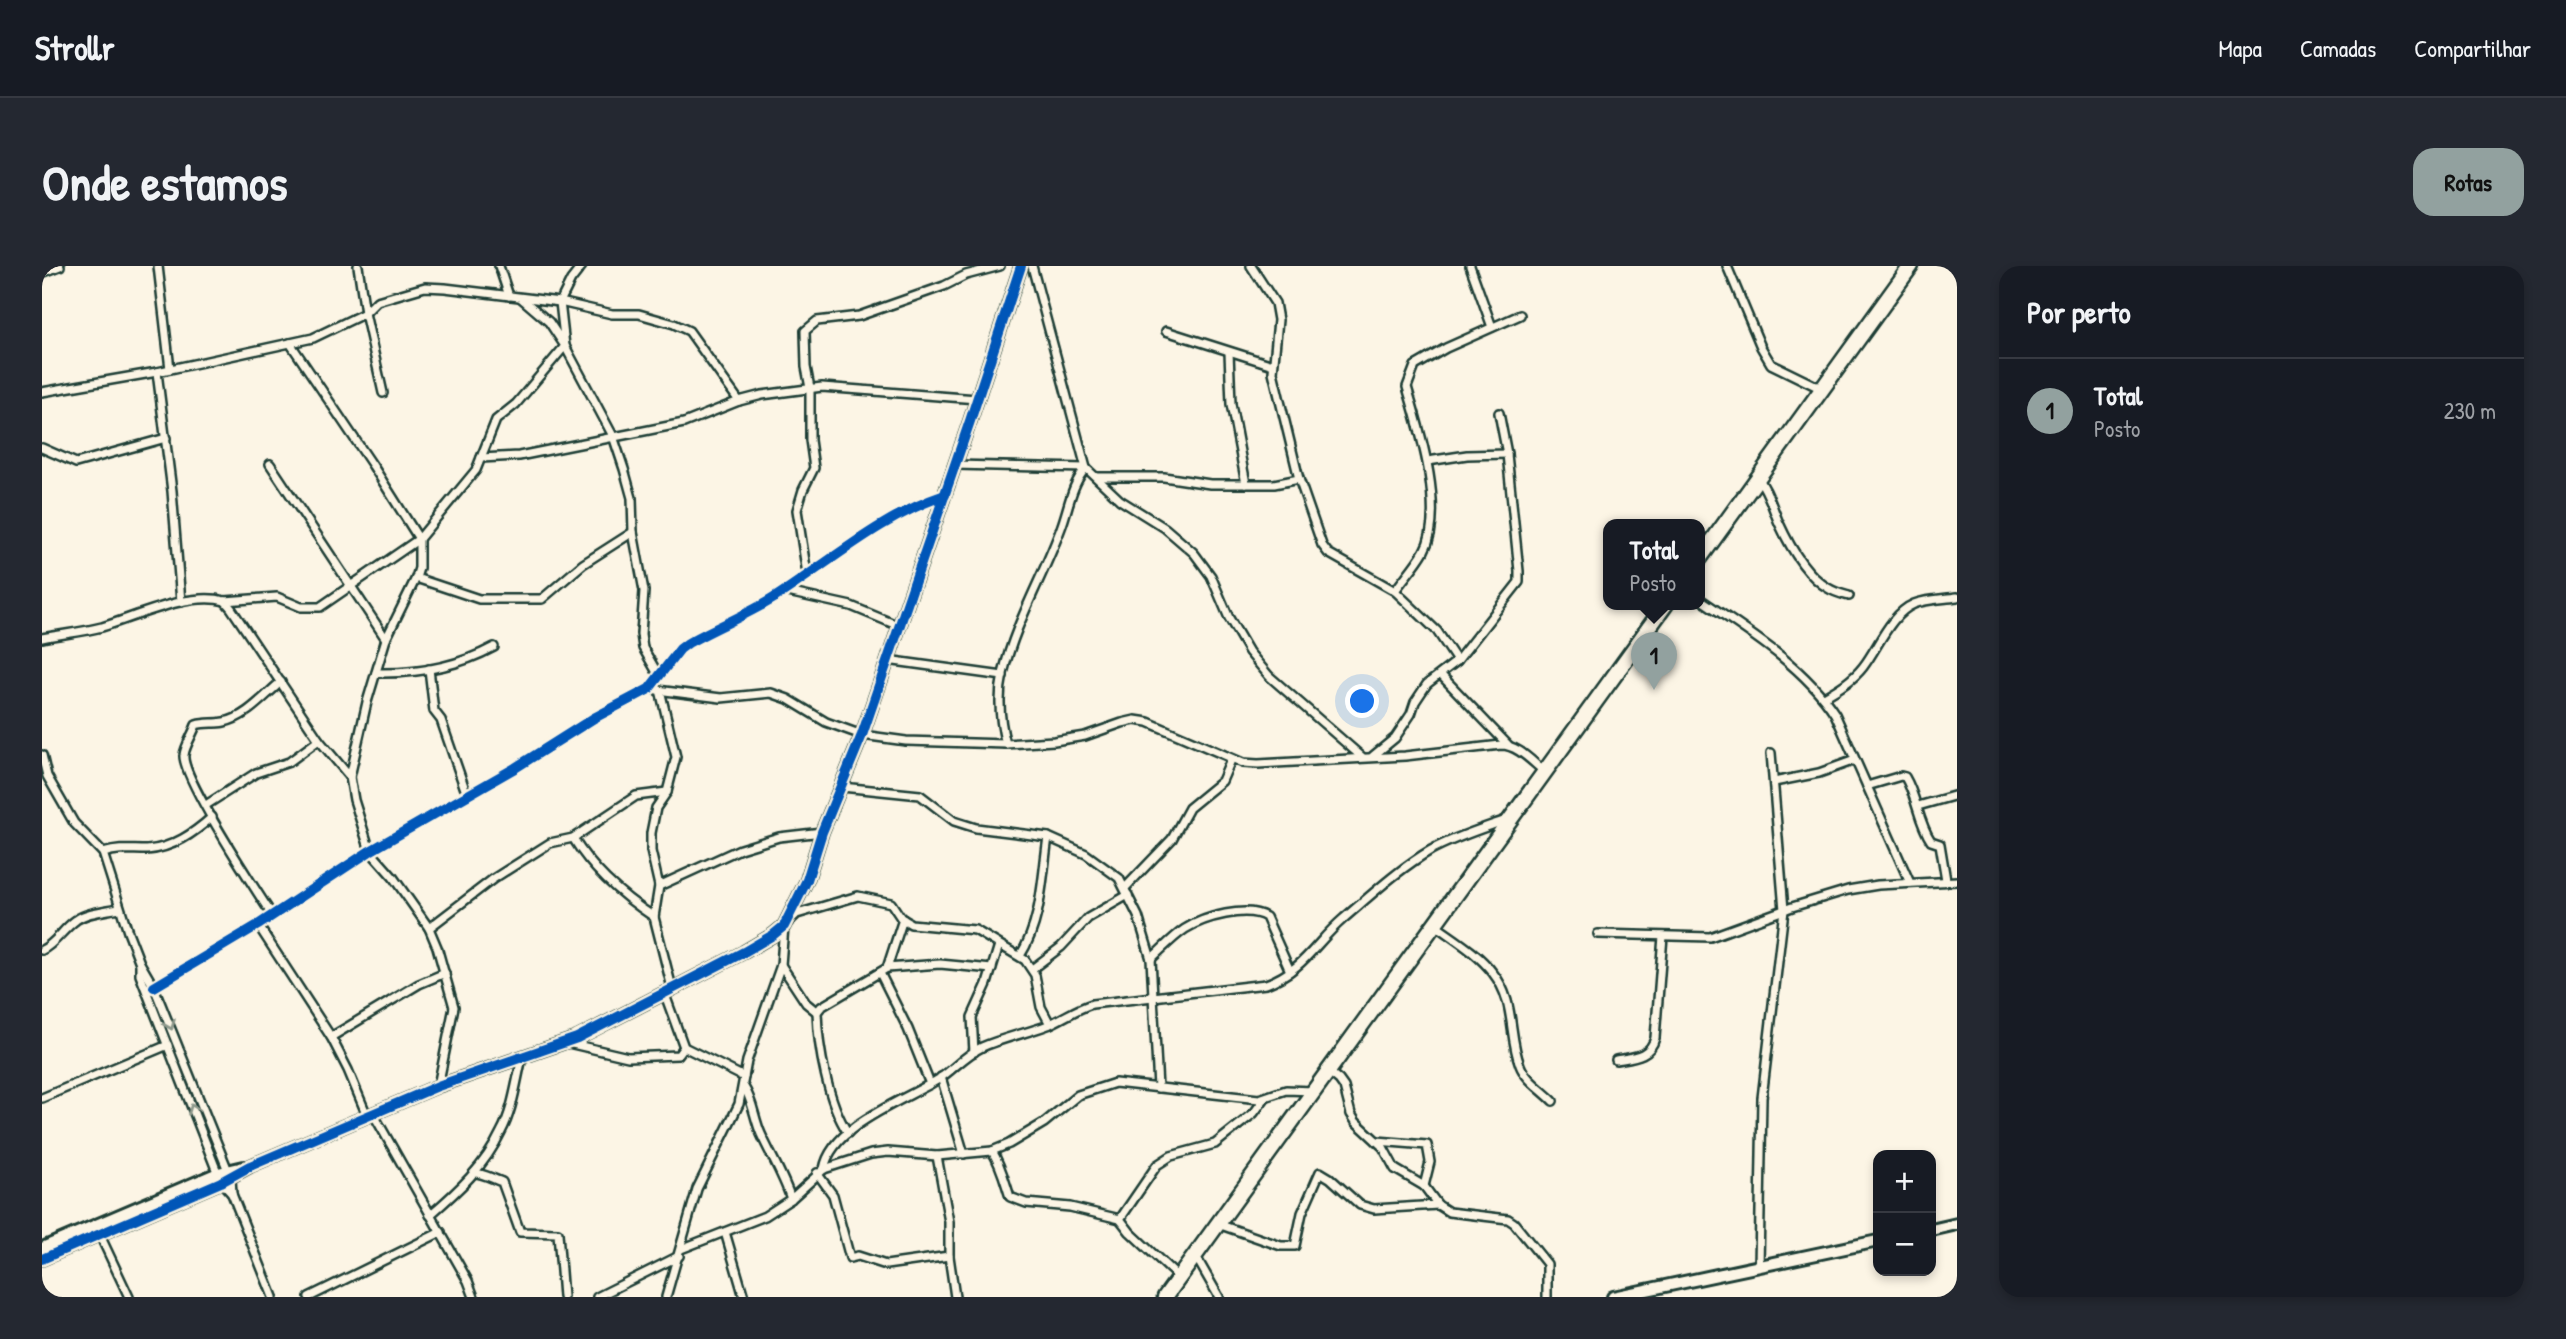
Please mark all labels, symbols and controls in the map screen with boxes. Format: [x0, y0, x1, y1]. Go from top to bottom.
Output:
text: Strollr [35, 26, 114, 70]
text: Mapa [2219, 32, 2262, 64]
text: Camadas [2300, 32, 2376, 64]
text: Compartilhar [2414, 32, 2531, 64]
button: Rotas [2413, 148, 2524, 216]
text: Onde estamos [42, 149, 288, 215]
text: Por perto [2027, 292, 2131, 332]
text: Total [2094, 378, 2143, 413]
text: 1 [2046, 395, 2054, 426]
text: 230 m [2444, 395, 2496, 426]
text: Posto [2094, 413, 2140, 444]
popup [1603, 519, 1705, 610]
text: Total [1630, 532, 1678, 567]
text: Posto [1630, 567, 1676, 598]
pin: 1 [1631, 632, 1677, 690]
your location [1345, 684, 1379, 718]
one-way arrow [161, 1018, 175, 1030]
one-way arrow [188, 1104, 202, 1116]
map controls [1873, 1150, 1936, 1276]
button: + [1873, 1150, 1936, 1213]
button: − [1873, 1213, 1936, 1276]

